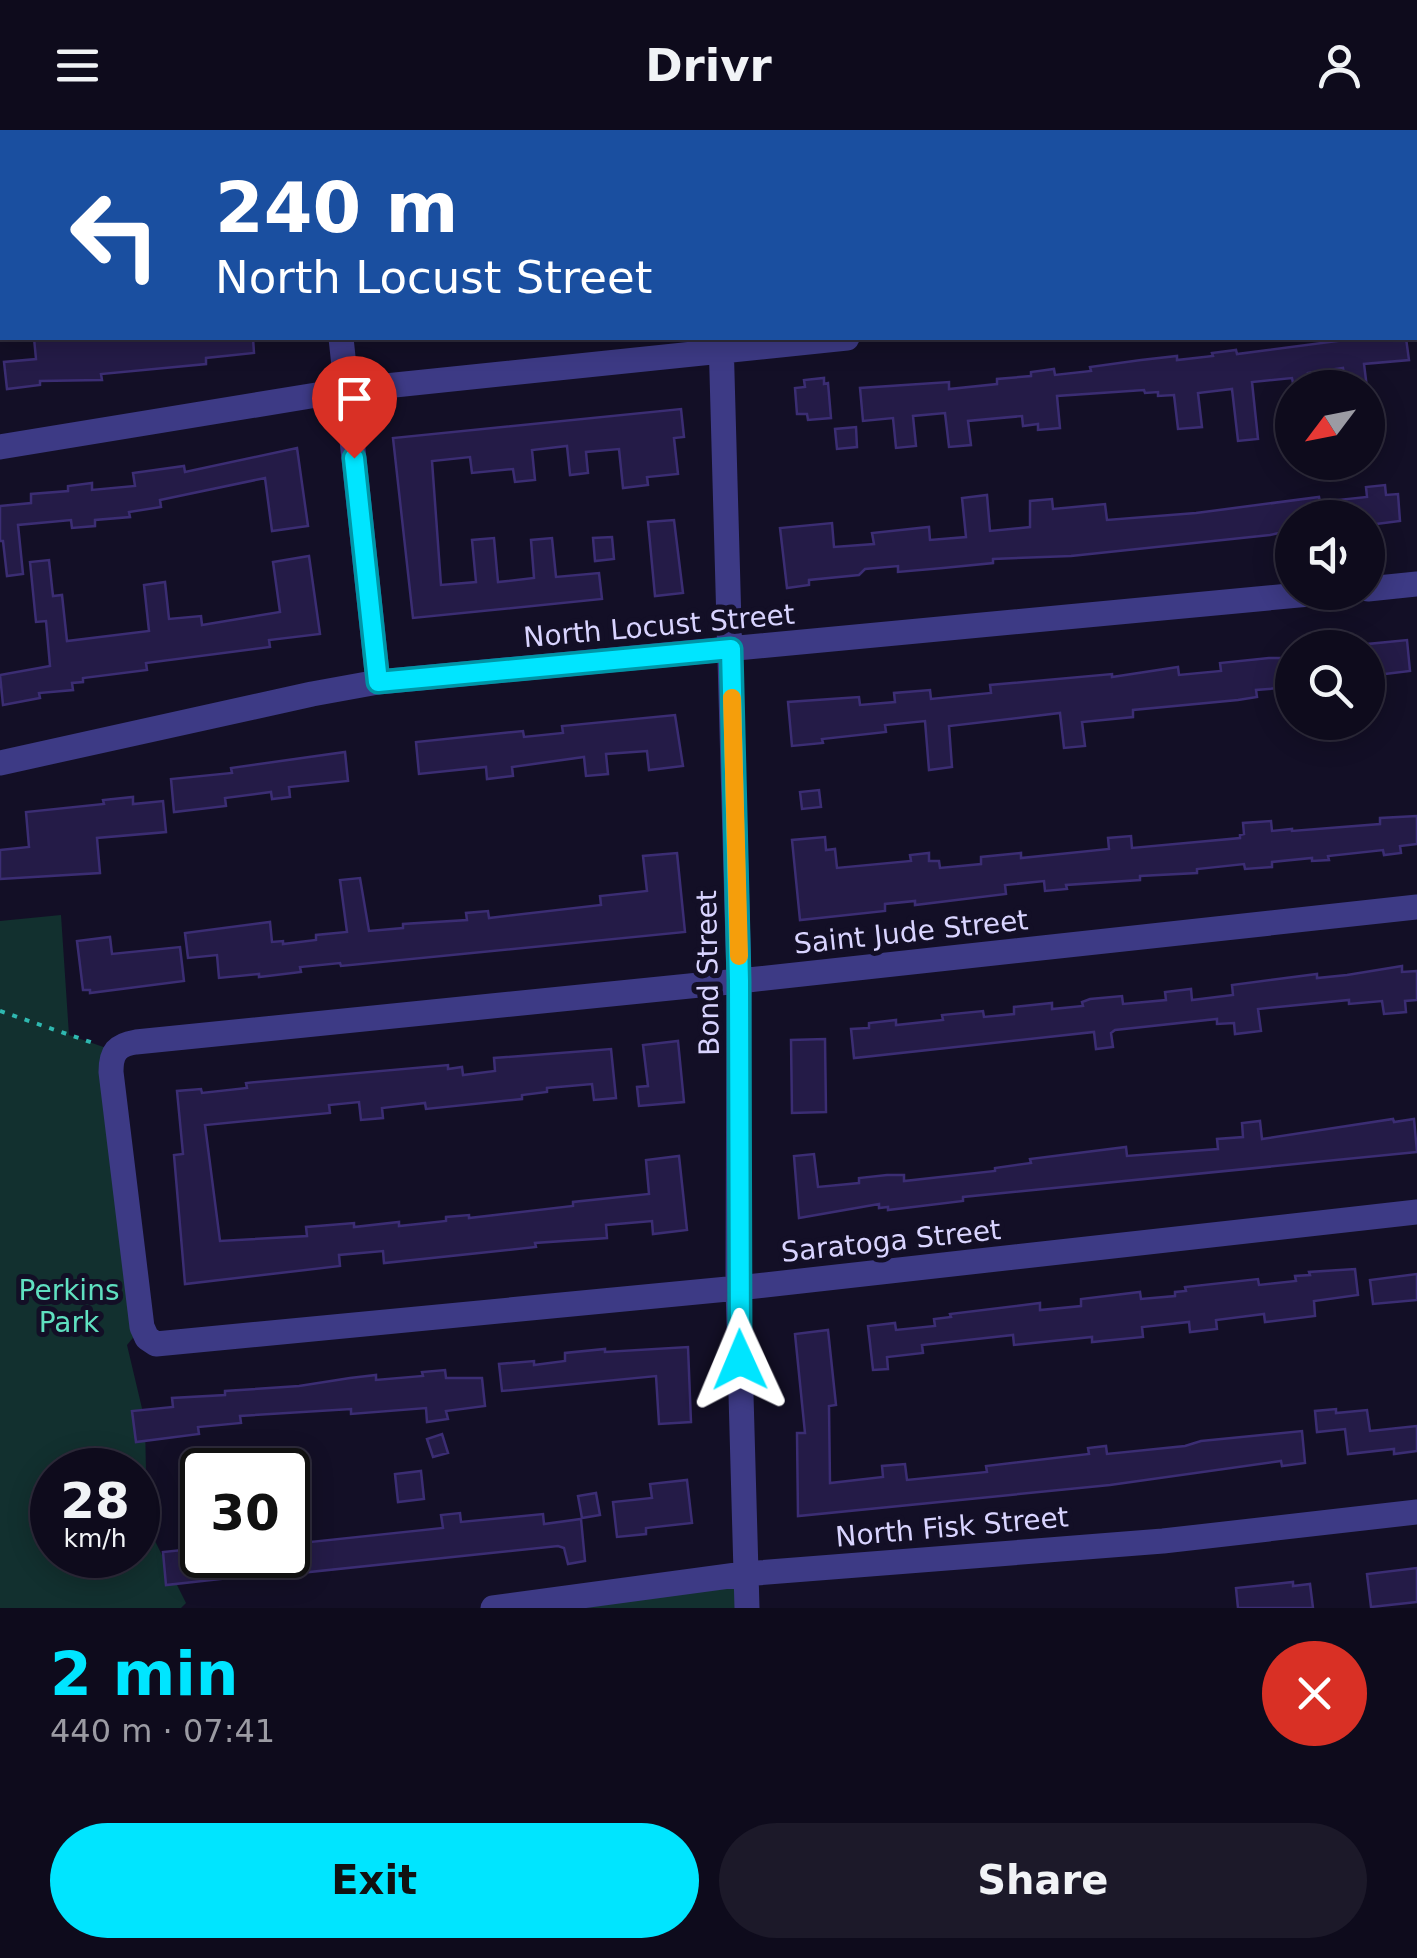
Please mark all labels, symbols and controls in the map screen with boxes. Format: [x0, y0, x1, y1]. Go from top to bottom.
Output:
icon: menu [50, 38, 105, 93]
icon: person [1312, 38, 1367, 93]
text: Drivr [645, 39, 772, 92]
text: 240 m [215, 167, 458, 249]
icon: left [50, 170, 180, 300]
text: North Locust Street [215, 251, 652, 304]
pin [312, 356, 397, 459]
north arrow [1275, 370, 1385, 480]
map controls [1275, 370, 1385, 740]
icon: arrive [327, 371, 382, 426]
button: sound [1275, 500, 1385, 610]
street label: North Locust Street [522, 598, 796, 654]
button: search [1275, 630, 1385, 740]
street label: Bond Street [690, 890, 726, 1056]
street label: Saint Jude Street [792, 903, 1030, 961]
street label: Saratoga Street [780, 1213, 1002, 1269]
park label: Perkins Park [19, 1274, 119, 1339]
position arrow [688, 1308, 792, 1412]
speed limit sign: 30 [180, 1448, 310, 1578]
text: 28 [60, 1472, 130, 1530]
street label: North Fisk Street [834, 1500, 1070, 1554]
text: km/h [63, 1524, 127, 1553]
text: 2 min [50, 1639, 238, 1709]
button: close [1262, 1641, 1367, 1746]
text: 440 m · 07:41 [50, 1712, 275, 1750]
button: Exit [50, 1823, 699, 1938]
button: Share [719, 1823, 1367, 1938]

